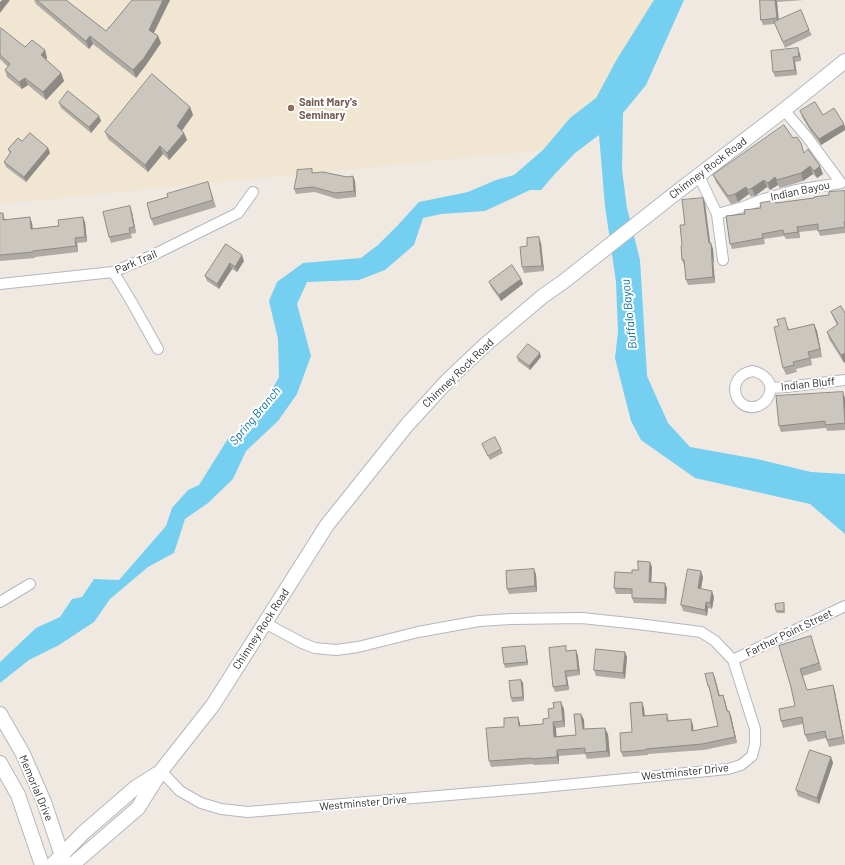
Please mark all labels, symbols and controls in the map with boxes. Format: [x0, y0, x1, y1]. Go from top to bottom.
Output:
place label: Saint Mary's Seminary [299, 95, 357, 121]
marker: Saint Mary's Seminary [286, 103, 296, 113]
street label: Chimney Rock Road [667, 135, 749, 201]
street label: Indian Bayou [769, 178, 831, 204]
street label: Park Trail [113, 247, 159, 277]
water label: Buffalo Bayou [618, 278, 640, 350]
street label: Chimney Rock Road [420, 336, 496, 410]
street label: Indian Bluff [780, 375, 836, 393]
water label: Spring Branch [226, 384, 284, 448]
street label: Chimney Rock Road [230, 586, 292, 672]
street label: Farther Point Street [743, 606, 835, 660]
street label: Memorial Drive [16, 753, 56, 823]
street label: Westminster Drive [641, 761, 729, 783]
street label: Westminster Drive [319, 793, 407, 813]

